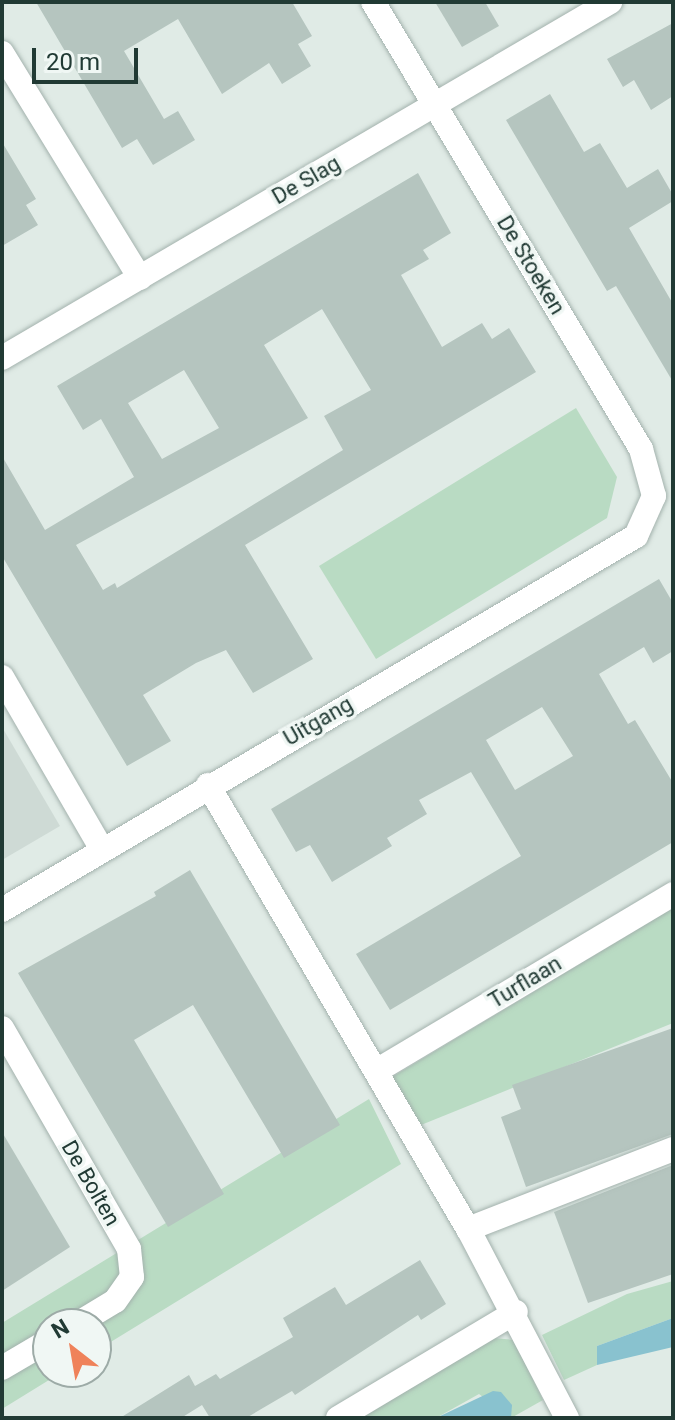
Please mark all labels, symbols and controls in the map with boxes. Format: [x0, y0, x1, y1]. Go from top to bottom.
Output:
scale bar [36, 32, 142, 82]
text: 20 m [46, 48, 100, 76]
street label: De Slag [267, 150, 345, 210]
street label: De Stoeken [491, 211, 571, 319]
street label: Uitgang [279, 691, 357, 751]
street label: Turflaan [484, 950, 566, 1014]
street label: De Bolten [56, 1136, 126, 1230]
north arrow [32, 1308, 112, 1388]
text: N [47, 1314, 74, 1343]

